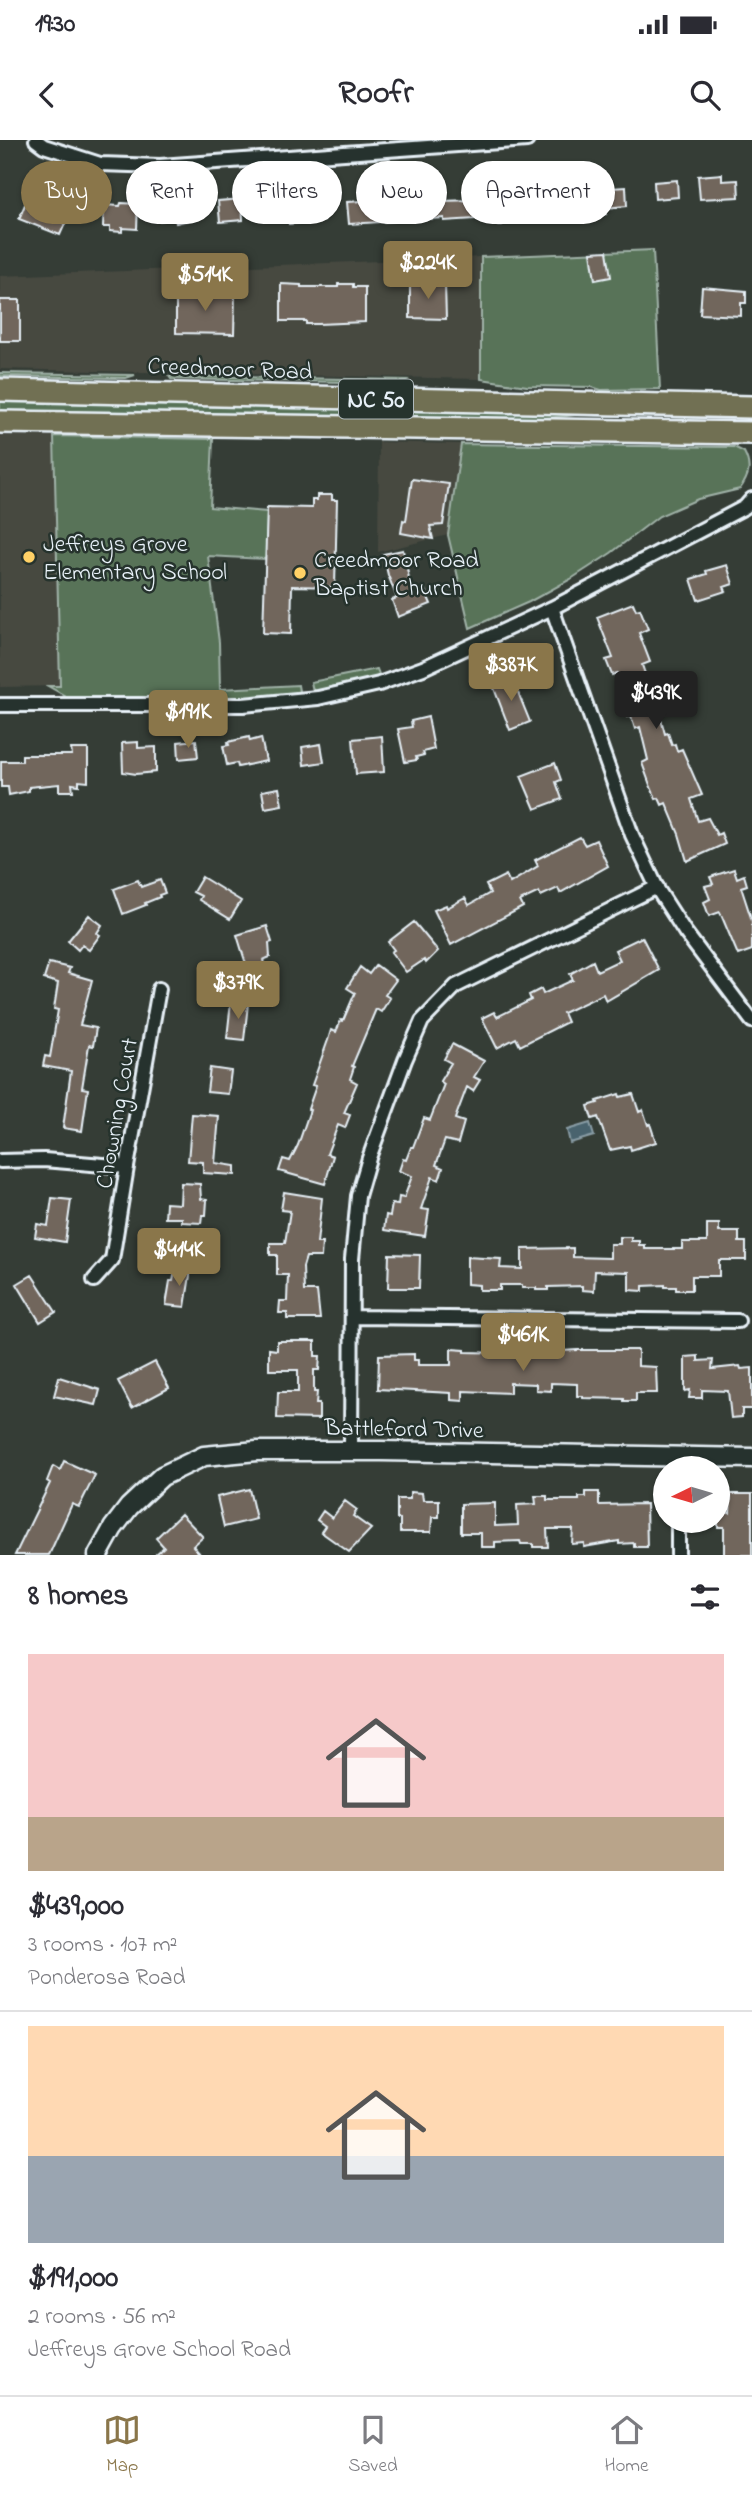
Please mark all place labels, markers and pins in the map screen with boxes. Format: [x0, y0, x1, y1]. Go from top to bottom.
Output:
pin: $224K [379, 242, 477, 301]
pin: $514K [156, 254, 254, 313]
place label: Jeffreys Grove Elementary School [43, 528, 227, 592]
place label: Creedmoor Road Baptist Church [313, 544, 479, 607]
marker: Jeffreys Grove Elementary School [21, 549, 37, 565]
marker: Creedmoor Road Baptist Church [292, 565, 308, 581]
pin: $387K [462, 644, 560, 703]
pin: $439K [607, 672, 705, 731]
pin: $191K [139, 690, 237, 750]
pin: $379K [189, 962, 287, 1021]
pin: $414K [130, 1228, 228, 1288]
pin: $461K [474, 1314, 572, 1373]

